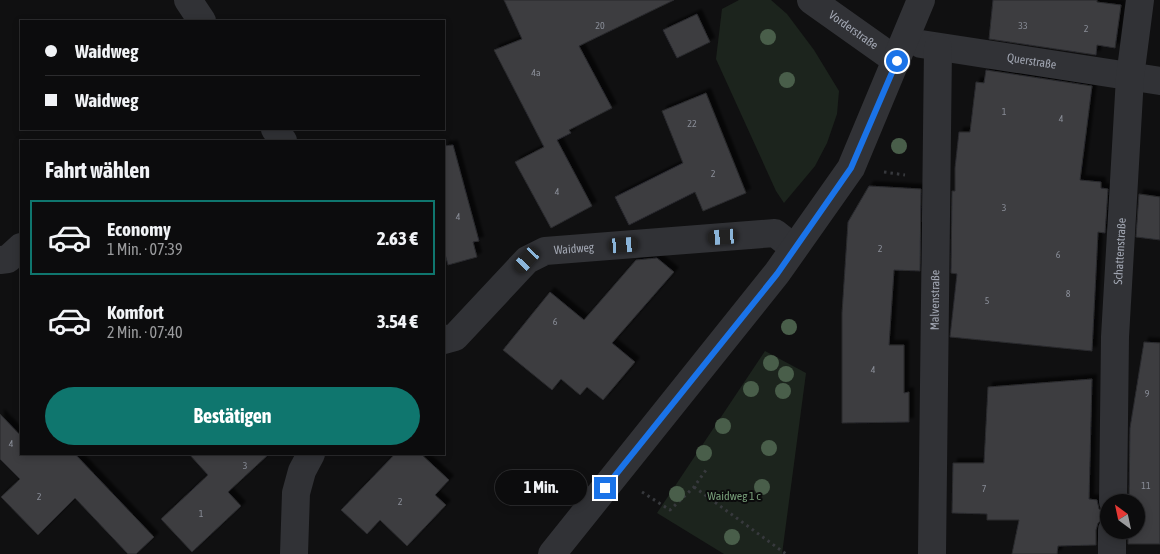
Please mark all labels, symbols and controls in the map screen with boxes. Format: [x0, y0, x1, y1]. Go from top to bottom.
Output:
street label: Vorderstraße [826, 8, 881, 52]
house number: 20 [595, 20, 605, 31]
house number: 33 [1018, 20, 1028, 31]
house number: 2 [1084, 23, 1089, 34]
text: Waidweg [75, 40, 138, 62]
route start [886, 50, 908, 72]
street label: Querstraße [1006, 50, 1057, 72]
house number: 4a [531, 67, 541, 78]
text: Waidweg [75, 89, 138, 111]
house number: 1 [1002, 106, 1007, 117]
house number: 4 [1059, 113, 1064, 124]
house number: 22 [687, 118, 697, 129]
text: Fahrt wählen [45, 157, 150, 183]
house number: 2 [711, 168, 716, 179]
house number: 4 [555, 186, 560, 197]
house number: 3 [1002, 202, 1007, 213]
house number: 4 [456, 211, 461, 222]
icon: car [47, 215, 92, 260]
street label: Schattenstraße [1111, 217, 1129, 285]
text: Economy [107, 218, 171, 240]
text: 2.63 € [377, 227, 418, 249]
car [707, 228, 738, 246]
car [608, 236, 639, 254]
text: 1 Min. · 07:39 [107, 240, 182, 258]
street label: Waidweg [553, 240, 595, 257]
house number: 2 [878, 243, 883, 254]
car [511, 244, 542, 276]
house number: 6 [1056, 249, 1061, 260]
street label: Malvenstraße [928, 270, 942, 330]
house number: 8 [1066, 288, 1071, 299]
house number: 5 [985, 295, 990, 306]
icon: car [47, 298, 92, 343]
text: Komfort [107, 301, 164, 323]
text: 3.54 € [377, 310, 418, 332]
house number: 6 [553, 316, 558, 327]
text: 2 Min. · 07:40 [107, 323, 182, 341]
house number: 4 [871, 364, 876, 375]
button: Bestätigen [45, 387, 420, 445]
house number: 9 [1145, 388, 1150, 399]
house number: 4 [9, 438, 14, 449]
house number: 3 [243, 460, 248, 471]
callout: 1 Min. [495, 470, 588, 506]
route end [594, 477, 616, 499]
text: 1 Min. [524, 478, 558, 496]
house number: 11 [1141, 480, 1151, 491]
house number: 7 [982, 483, 987, 494]
park label: Waidweg 1 c [707, 489, 761, 503]
house number: 2 [37, 491, 42, 502]
north arrow [1100, 494, 1145, 539]
map controls [1100, 494, 1145, 539]
house number: 2 [398, 496, 403, 507]
house number: 1 [199, 508, 204, 519]

